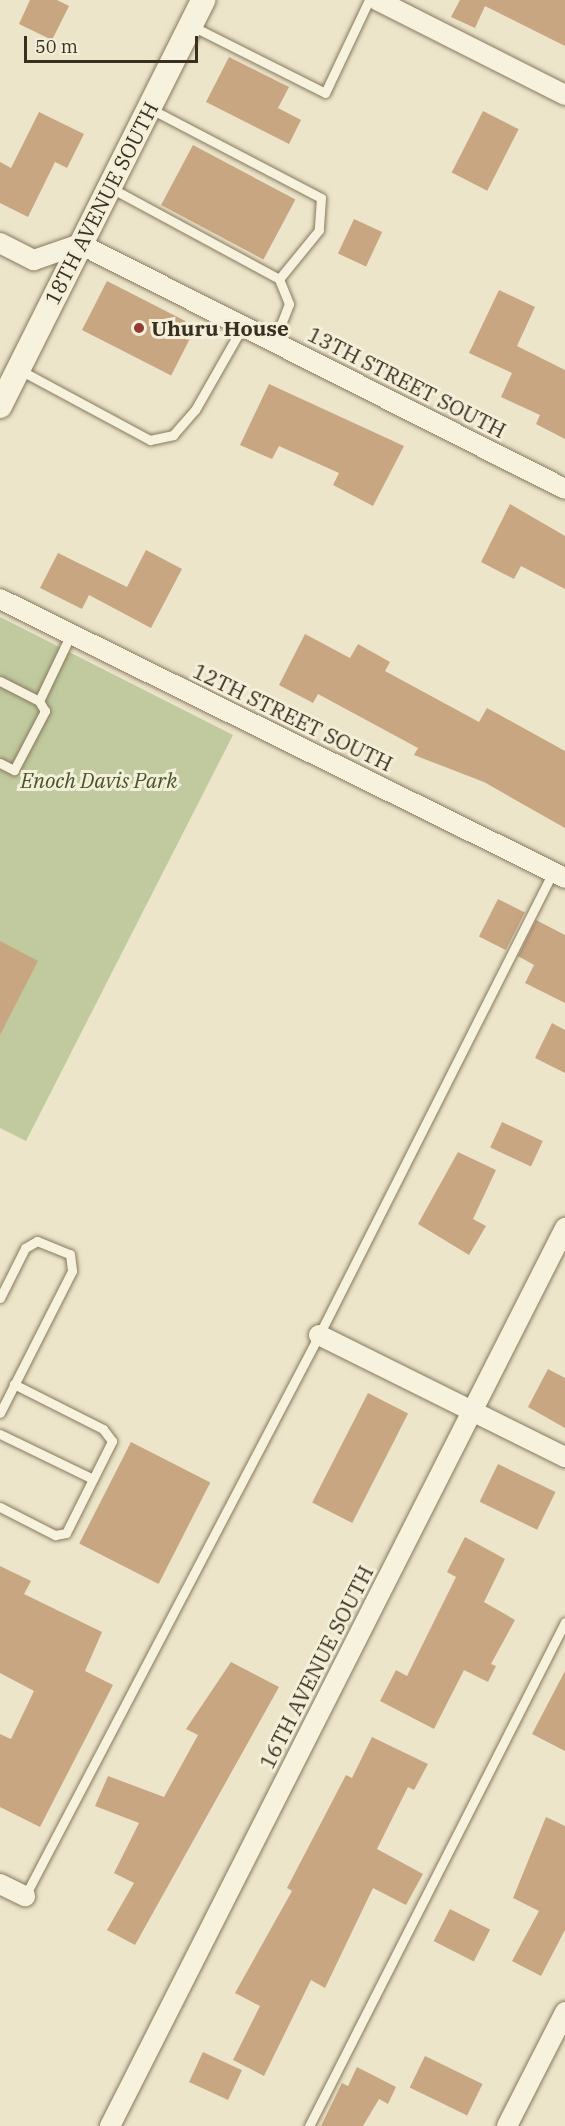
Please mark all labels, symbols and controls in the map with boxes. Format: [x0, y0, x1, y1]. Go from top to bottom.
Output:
scale bar [27, 24, 201, 62]
text: 50 m [35, 35, 78, 58]
street label: 18TH AVENUE SOUTH [39, 97, 163, 309]
place label: Uhuru House [151, 315, 289, 341]
marker: Uhuru House [132, 321, 146, 335]
street label: 13TH STREET SOUTH [304, 321, 510, 443]
street label: 12TH STREET SOUTH [189, 658, 397, 776]
park label: Enoch Davis Park [21, 767, 177, 793]
street label: 16TH AVENUE SOUTH [254, 1561, 378, 1773]

